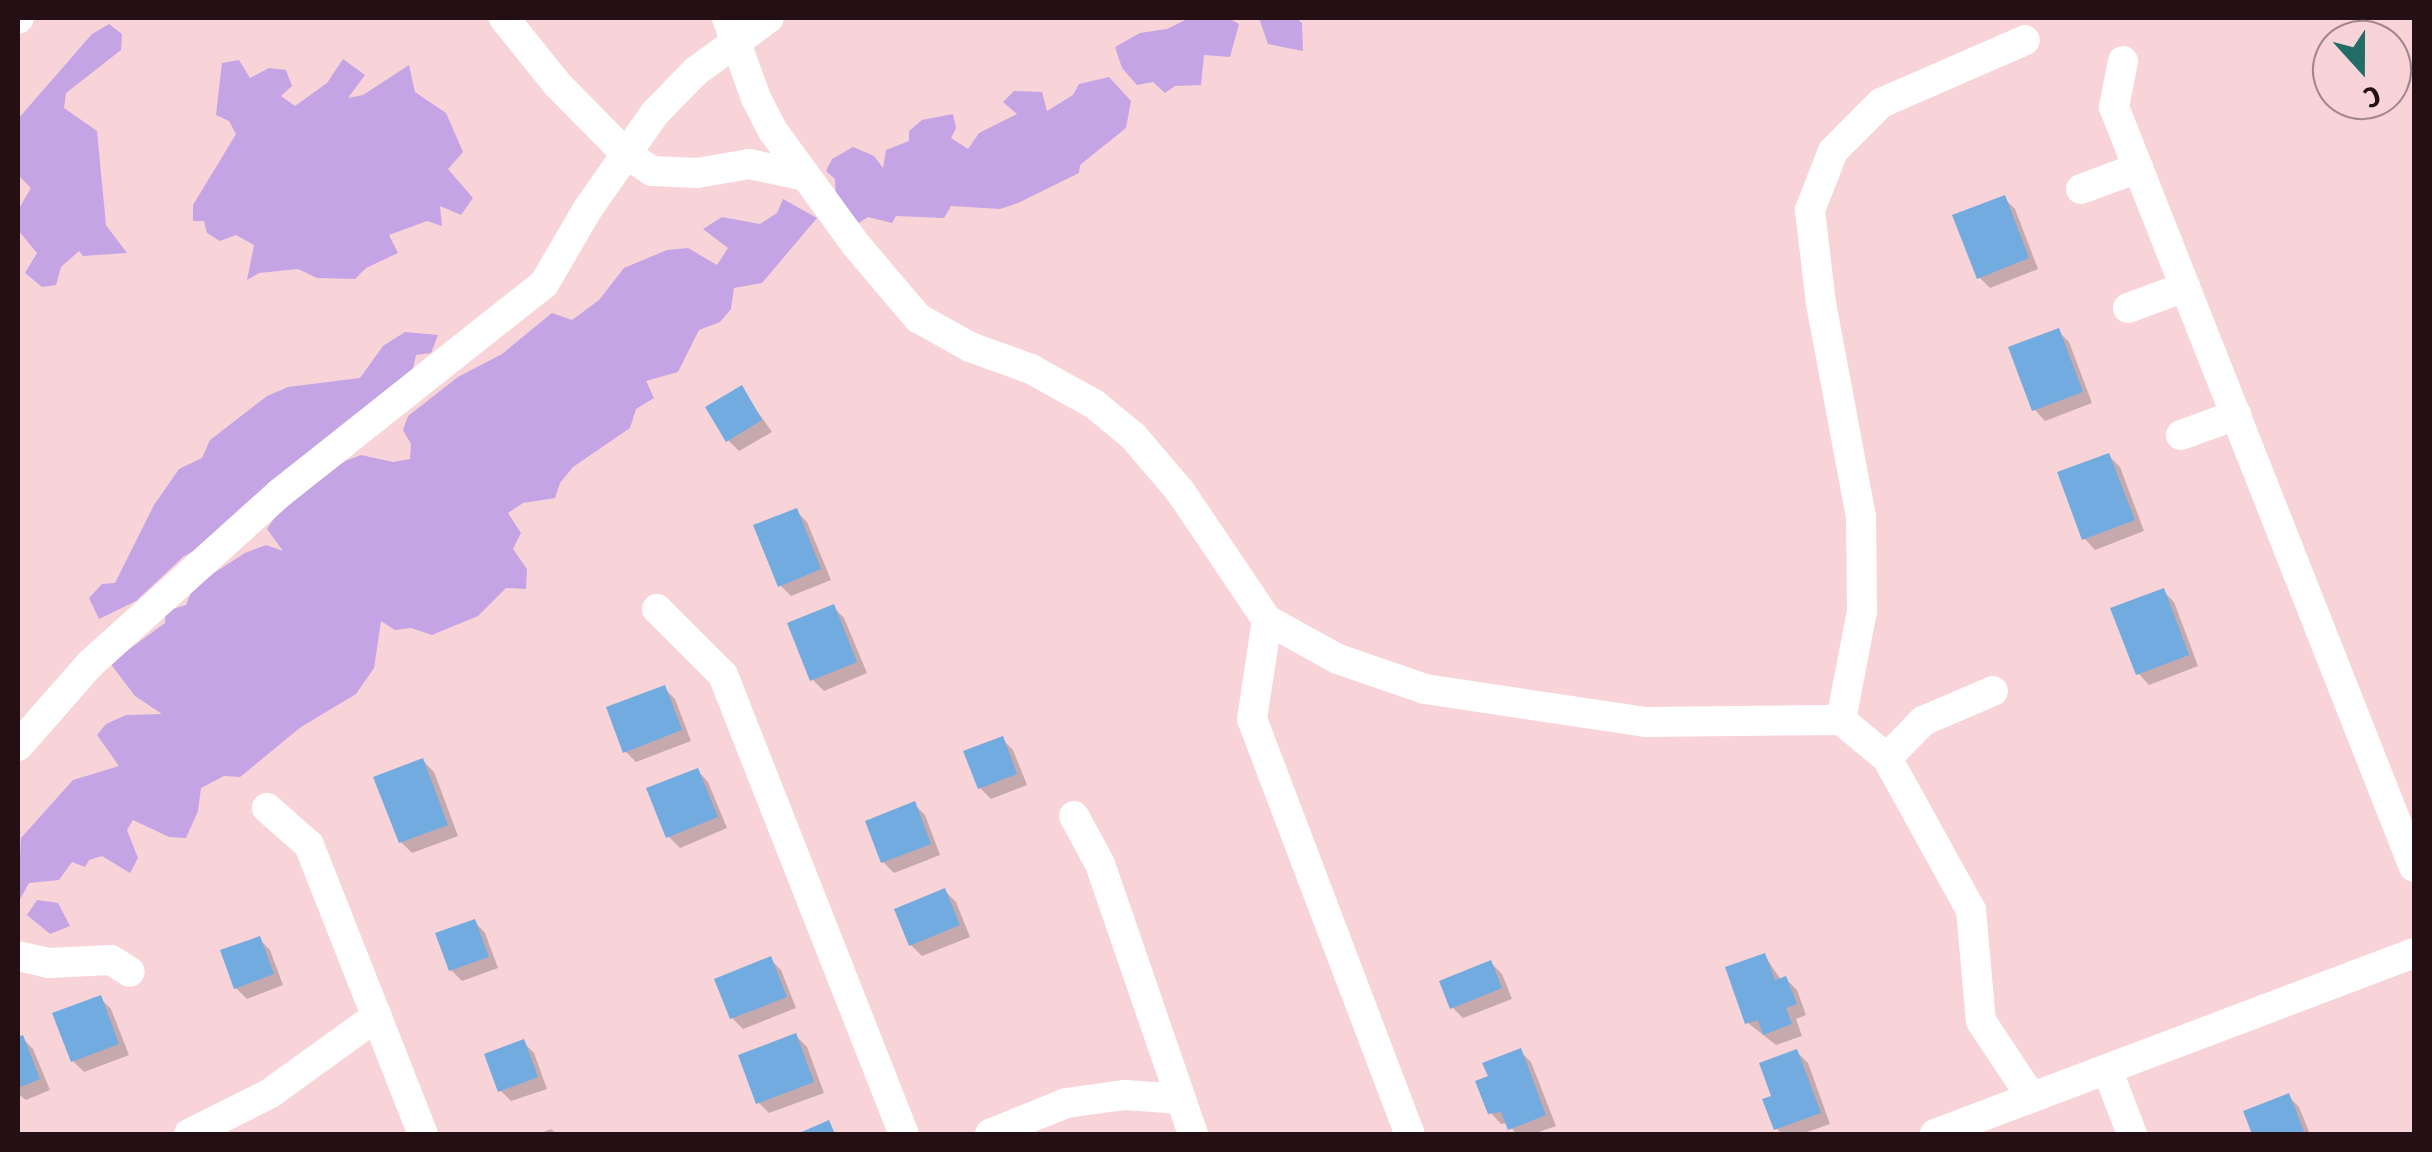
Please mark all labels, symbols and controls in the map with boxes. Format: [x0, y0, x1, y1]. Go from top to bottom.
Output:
north arrow [2312, 20, 2412, 120]
text: С [2359, 79, 2385, 115]

